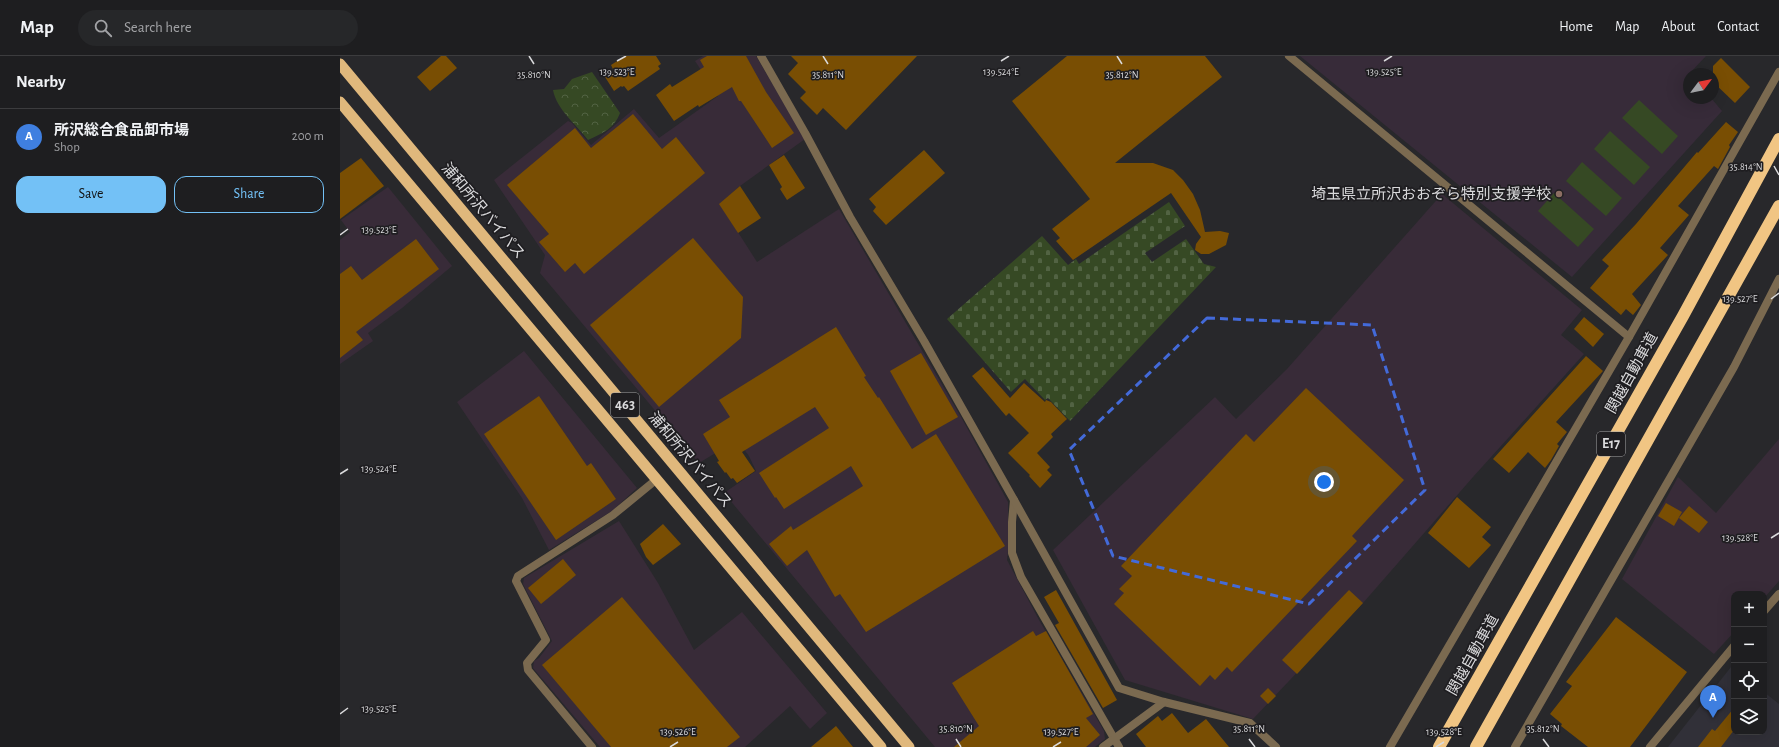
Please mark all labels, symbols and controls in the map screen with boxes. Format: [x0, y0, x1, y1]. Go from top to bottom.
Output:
search box [78, 10, 358, 46]
icon: search [92, 17, 114, 39]
text: Map [20, 18, 54, 37]
text: Search here [124, 20, 192, 35]
text: Home [1559, 20, 1593, 34]
text: Map [1615, 20, 1639, 34]
text: About [1661, 20, 1695, 34]
text: Contact [1717, 20, 1759, 34]
text: 139.523°E [599, 67, 635, 77]
text: 139.524°E [983, 67, 1019, 77]
text: 139.525°E [1366, 67, 1402, 77]
north arrow [1683, 68, 1719, 104]
text: 35.810°N [517, 70, 551, 80]
text: 35.811°N [812, 70, 844, 80]
text: 35.812°N [1105, 70, 1139, 80]
text: Nearby [16, 73, 66, 90]
text: 所沢総合食品卸市場 [54, 123, 189, 138]
text: A [25, 130, 33, 143]
text: 200 m [292, 130, 324, 143]
text: Shop [54, 141, 80, 154]
street label: 浦和所沢バイパス [439, 159, 529, 262]
text: 35.814°N [1729, 162, 1763, 172]
button: Save [16, 176, 166, 213]
button: Share [174, 176, 324, 213]
place label: 埼玉県立所沢おおぞら特別支援学校 [1311, 186, 1551, 202]
marker: 埼玉県立所沢おおぞら特別支援学校 [1554, 189, 1564, 199]
text: 139.523°E [361, 225, 397, 235]
text: 139.527°E [1722, 294, 1758, 304]
street label: 関越自動車道 [1603, 330, 1660, 416]
road number: 463 [611, 393, 639, 417]
street label: 浦和所沢バイパス [646, 408, 736, 511]
road number: E17 [1597, 432, 1625, 456]
text: 139.524°E [361, 464, 397, 474]
your location [1314, 472, 1334, 492]
text: 139.528°E [1722, 533, 1758, 543]
map controls [1731, 591, 1767, 735]
button: + [1731, 591, 1767, 627]
street label: 関越自動車道 [1444, 612, 1501, 698]
button: − [1731, 627, 1767, 663]
button: locate [1731, 663, 1767, 699]
pin: A [1700, 685, 1726, 718]
button: layers [1731, 699, 1767, 735]
text: 139.525°E [361, 704, 397, 714]
text: 35.810°N [939, 724, 973, 734]
text: 35.811°N [1233, 724, 1265, 734]
text: 35.812°N [1526, 724, 1560, 734]
text: 139.526°E [660, 727, 696, 737]
text: 139.527°E [1043, 727, 1079, 737]
text: 139.528°E [1426, 727, 1462, 737]

